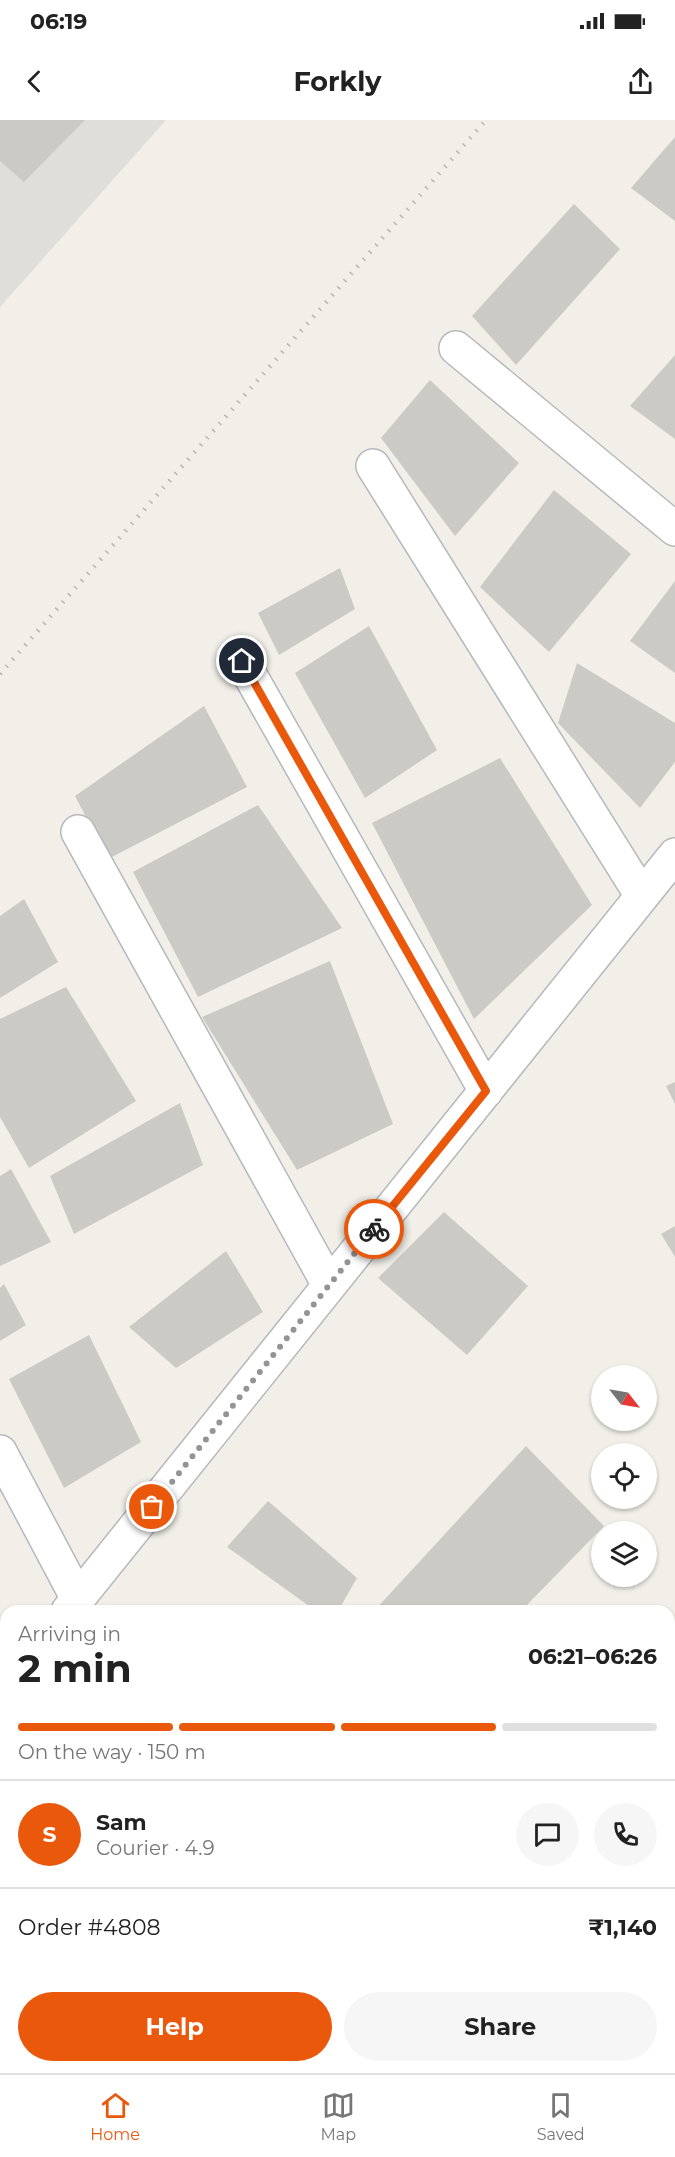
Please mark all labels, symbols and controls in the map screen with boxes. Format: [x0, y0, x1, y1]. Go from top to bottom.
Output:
text: 06:19 [30, 8, 87, 35]
icon: back [18, 65, 51, 98]
text: Forkly [293, 65, 382, 98]
icon: share [624, 65, 657, 98]
pin [216, 635, 267, 686]
icon: home [225, 644, 258, 677]
courier [344, 1199, 404, 1259]
icon: bike [358, 1213, 391, 1246]
north arrow [591, 1365, 657, 1431]
map controls [591, 1365, 657, 1587]
button: locate [591, 1443, 657, 1509]
pin [126, 1481, 177, 1532]
icon: bag [135, 1490, 168, 1523]
button: layers [591, 1521, 657, 1587]
text: Arriving in [18, 1622, 121, 1646]
text: 06:21–06:26 [528, 1643, 657, 1670]
text: 2 min [18, 1644, 132, 1692]
text: On the way · 150 m [18, 1740, 206, 1764]
button: chat [516, 1803, 579, 1866]
button: phone [594, 1803, 657, 1866]
text: Sam [96, 1809, 147, 1836]
text: S [42, 1821, 57, 1848]
text: Courier · 4.9 [96, 1836, 215, 1860]
text: Order #4808 [18, 1914, 161, 1941]
text: ₹1,140 [588, 1914, 657, 1941]
button: Help [18, 1992, 332, 2061]
button: Share [344, 1992, 657, 2061]
tab: Home [90, 2089, 140, 2144]
tab: Map [321, 2089, 356, 2144]
tab: Saved [537, 2089, 585, 2144]

